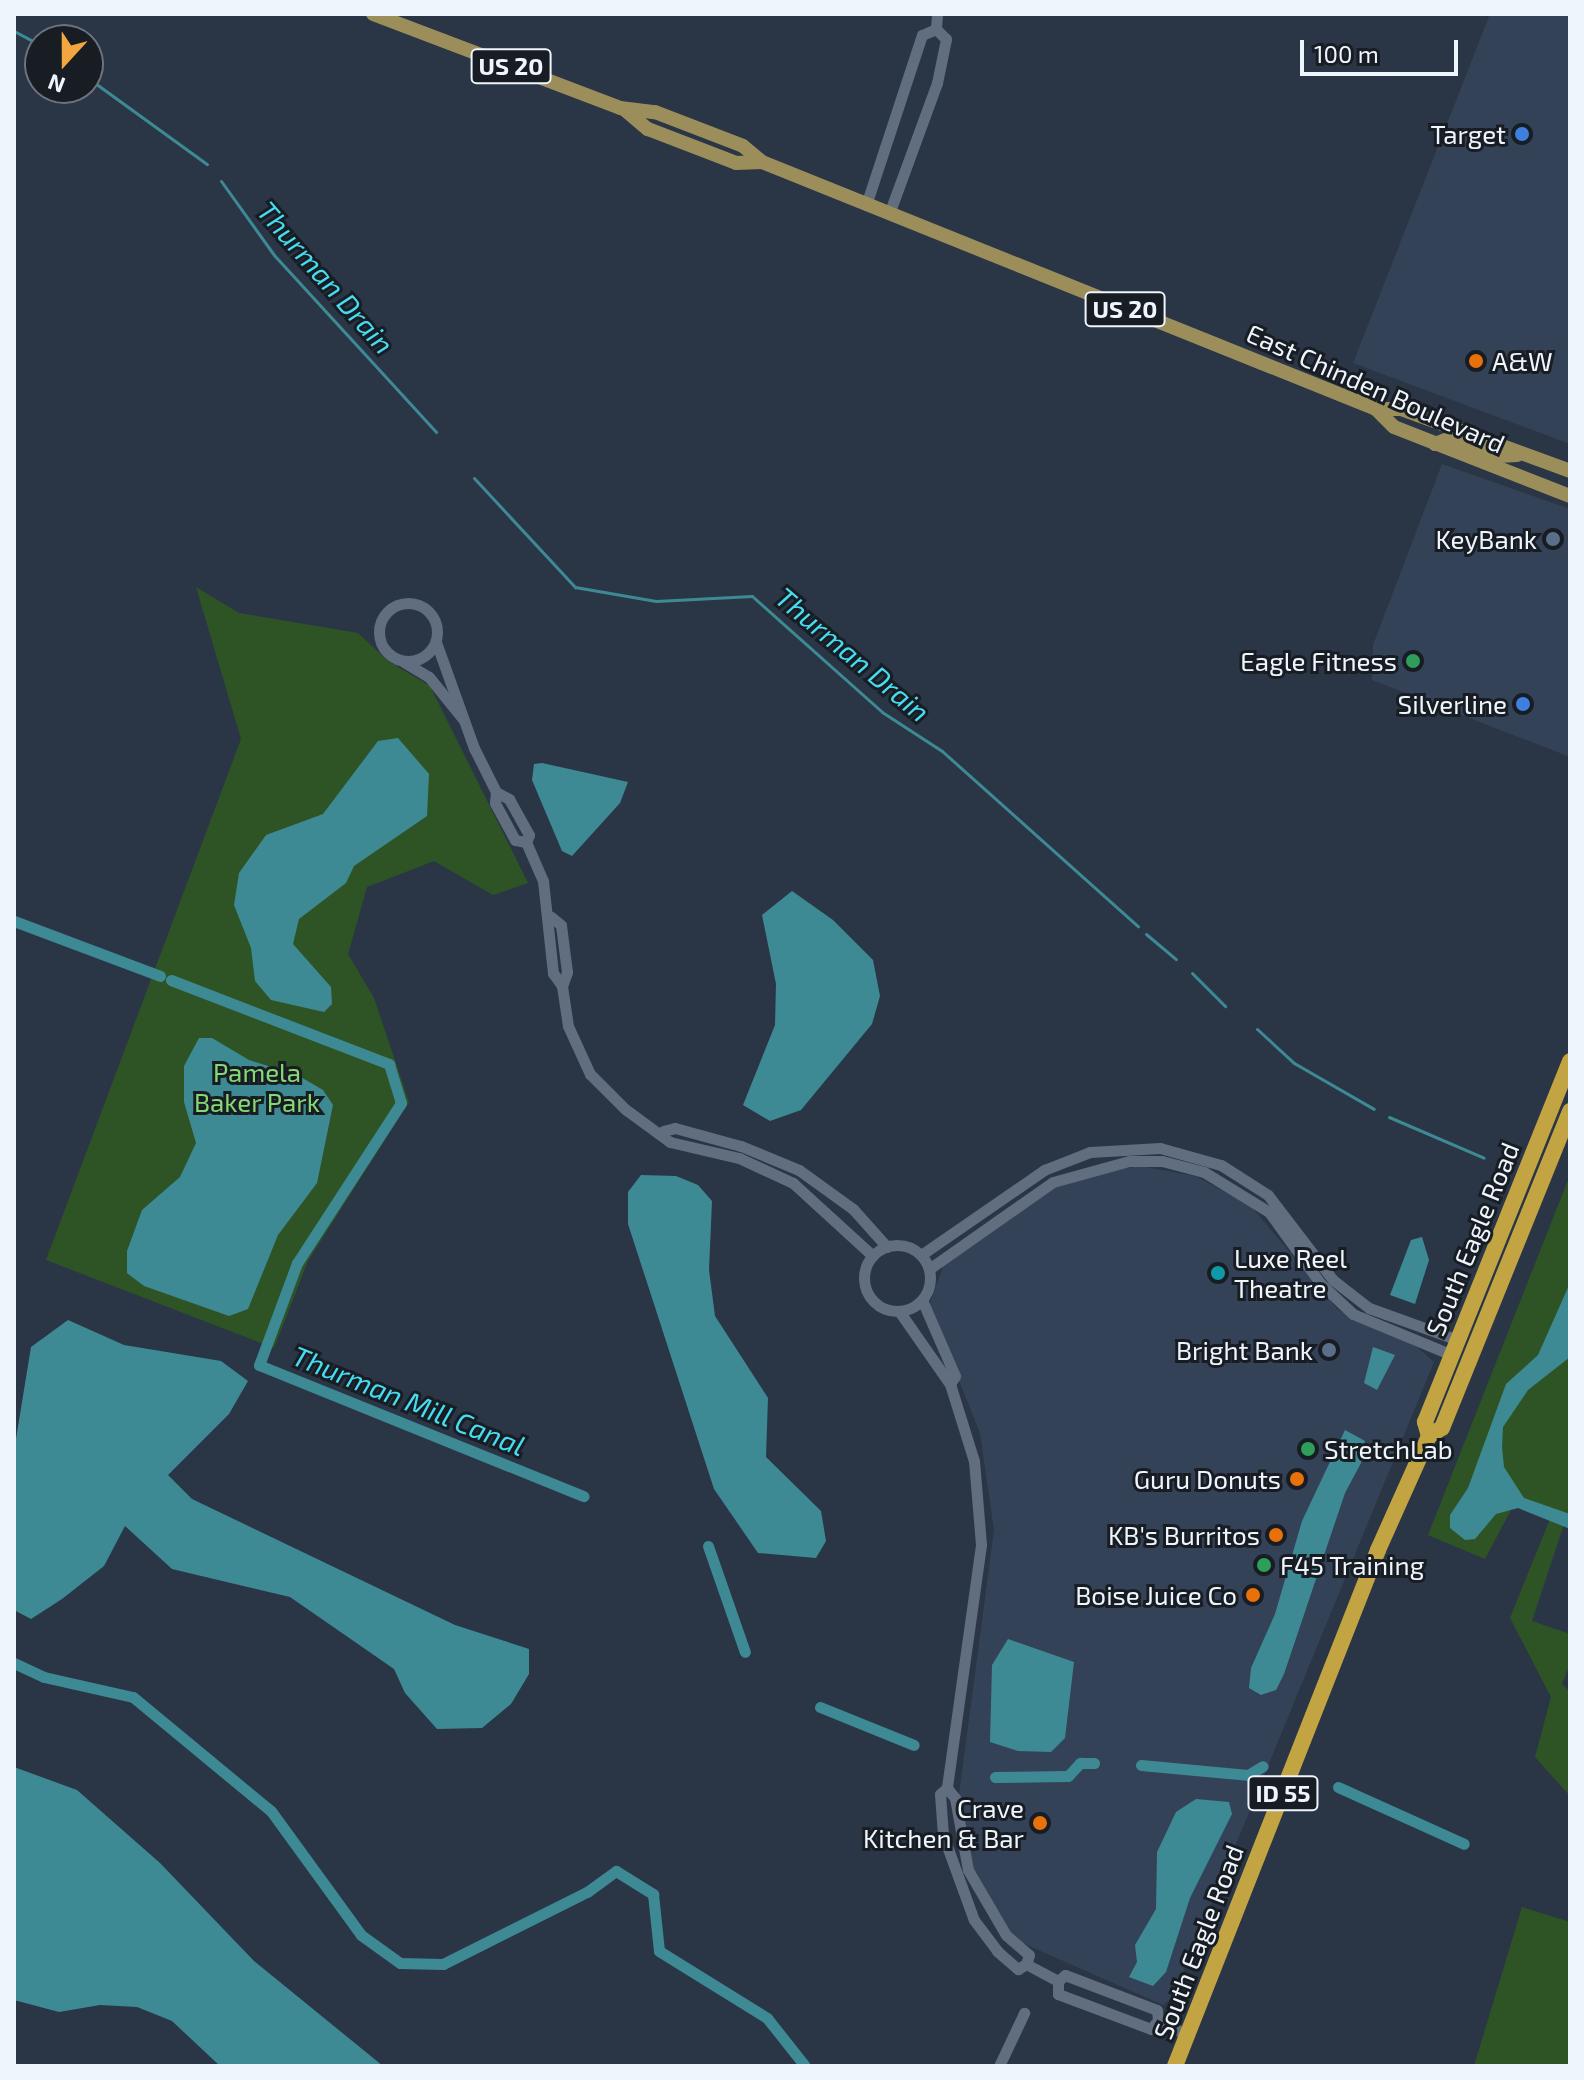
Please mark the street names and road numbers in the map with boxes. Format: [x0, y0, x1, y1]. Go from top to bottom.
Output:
road number: US 20 [469, 46, 553, 86]
road number: US 20 [1083, 289, 1167, 329]
street label: East Chinden Boulevard [1242, 317, 1510, 459]
street label: South Eagle Road [1419, 1138, 1525, 1340]
road number: ID 55 [1247, 1773, 1319, 1813]
street label: South Eagle Road [1147, 1840, 1249, 2044]

